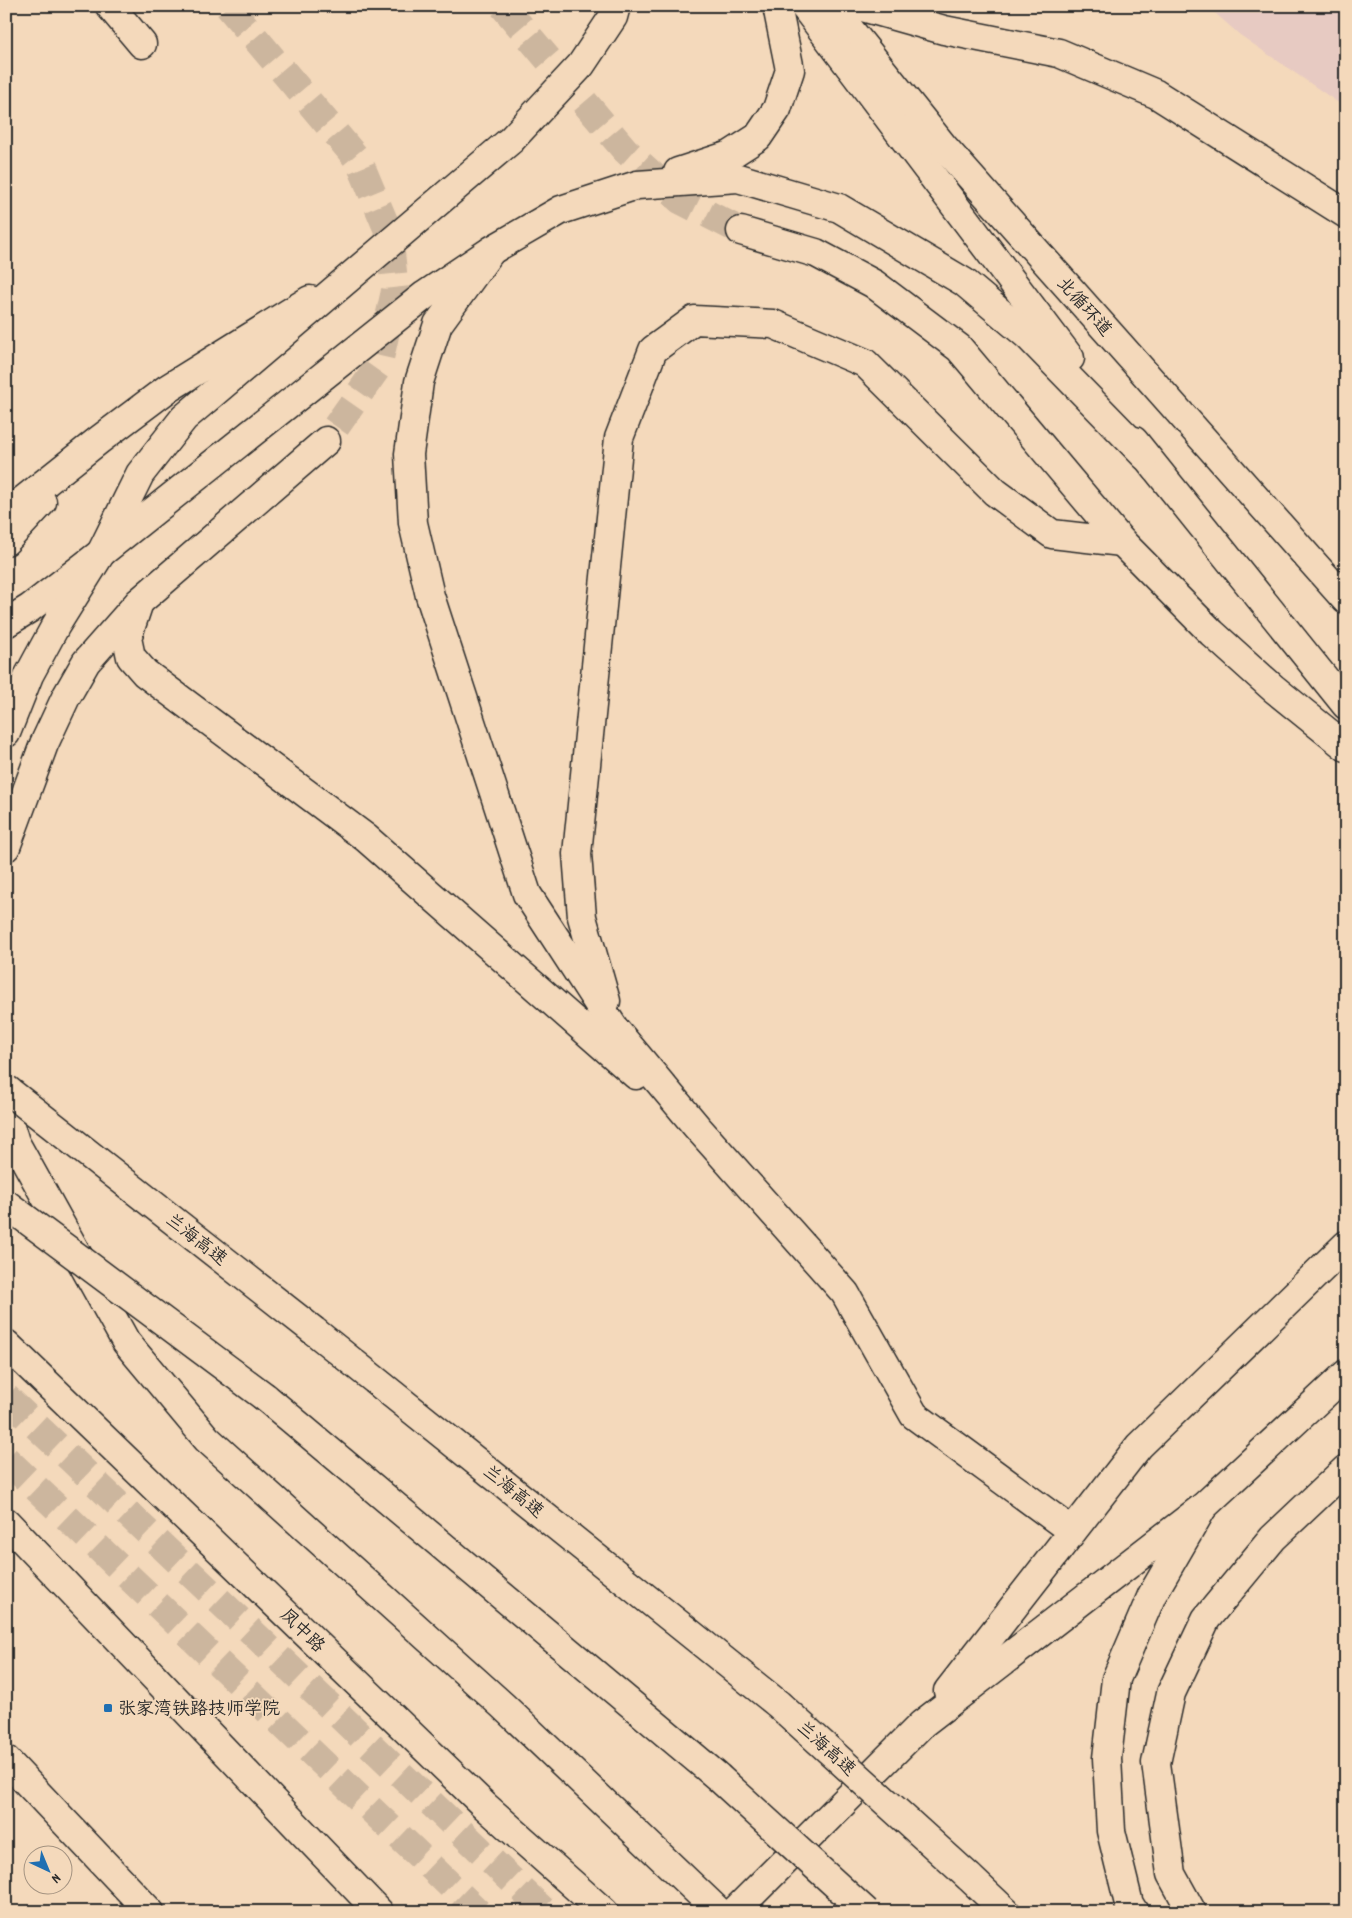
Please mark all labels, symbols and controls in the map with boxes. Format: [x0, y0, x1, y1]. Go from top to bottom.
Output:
street label: 北循环道 [1050, 273, 1117, 343]
street label: 兰海高速 [159, 1209, 232, 1273]
street label: 兰海高速 [477, 1461, 548, 1525]
street label: 凤中路 [273, 1604, 329, 1660]
place label: 张家湾铁路技师学院 [118, 1698, 280, 1723]
marker: 张家湾铁路技师学院 [102, 1702, 114, 1714]
street label: 兰海高速 [790, 1716, 860, 1783]
north arrow [22, 1846, 72, 1896]
text: N [46, 1868, 65, 1888]

